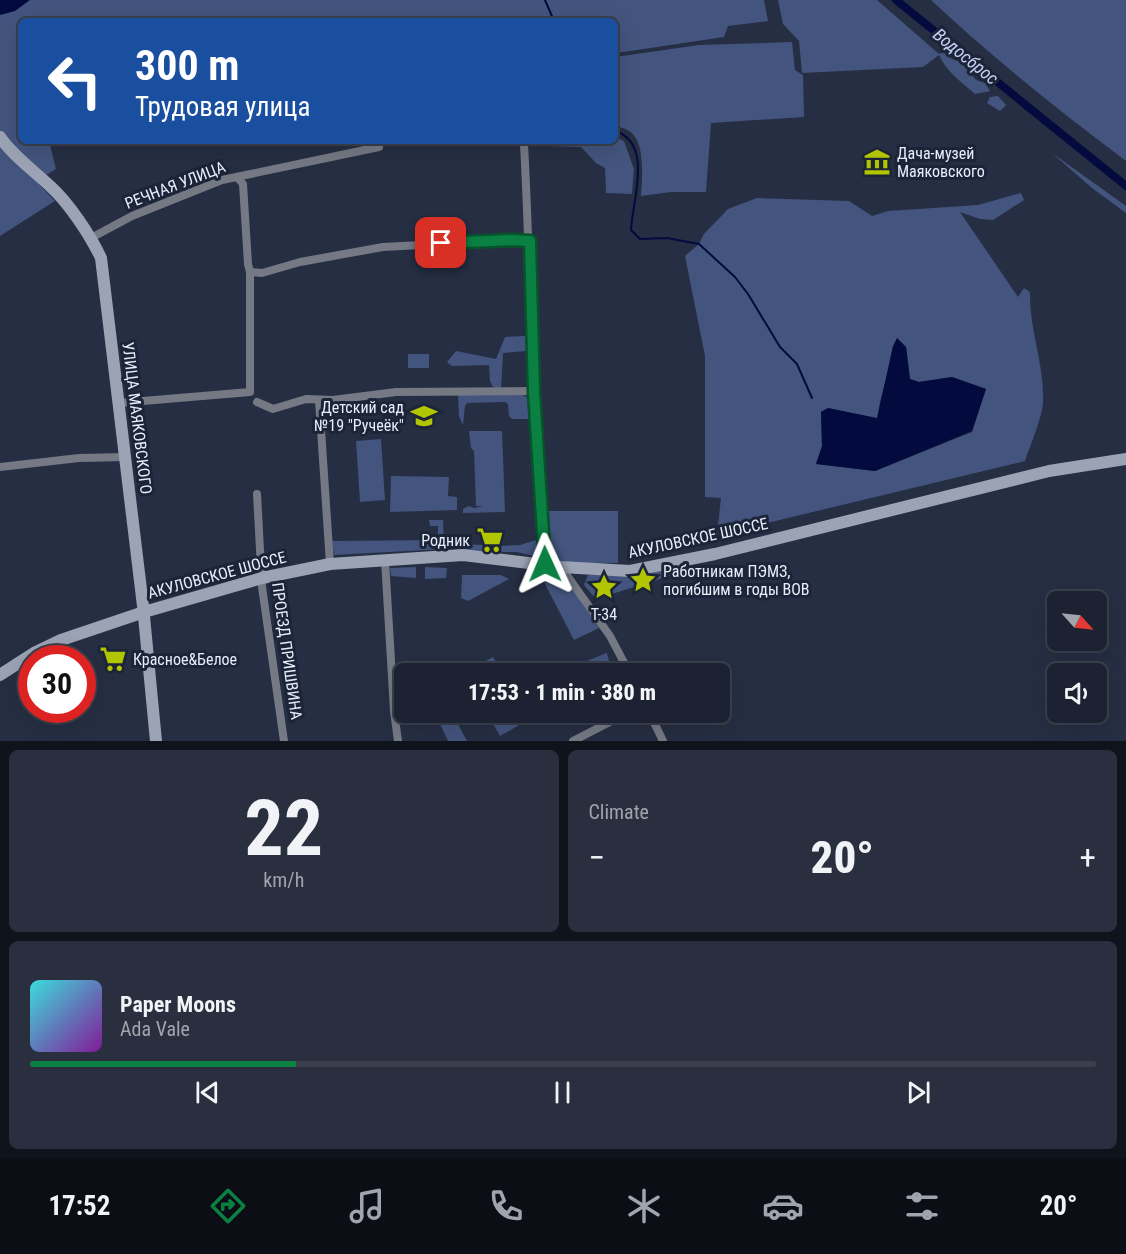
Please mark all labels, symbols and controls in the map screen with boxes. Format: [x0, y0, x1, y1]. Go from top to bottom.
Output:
water label: Водосброс [929, 23, 1003, 89]
text: 300 m [135, 41, 240, 90]
icon: left [36, 42, 114, 120]
text: Трудовая улица [135, 91, 310, 123]
place label: Дача-музей Маяковского [897, 144, 985, 181]
museum icon: Дача-музей Маяковского [862, 147, 892, 177]
street label: РЕЧНАЯ УЛИЦА [122, 157, 228, 213]
pin [415, 217, 466, 268]
icon: arrive [424, 226, 457, 259]
street label: УЛИЦА МАЯКОВСКОГО [118, 341, 156, 495]
place label: Детский сад №19 "Ручеёк" [314, 398, 404, 435]
school or university icon: Детский сад №19 "Ручеёк" [409, 401, 439, 431]
street label: АКУЛОВСКОЕ ШОССЕ [626, 514, 770, 562]
supermarket icon: Родник [475, 525, 505, 555]
place label: Родник [421, 531, 470, 550]
position arrow [513, 532, 577, 596]
street label: АКУЛОВСКОЕ ШОССЕ [146, 547, 288, 603]
place label: Работникам ПЭМЗ, погибшим в годы ВОВ [663, 562, 810, 599]
place icon: Работникам ПЭМЗ, погибшим в годы ВОВ [628, 565, 658, 595]
place icon: Т-34 [589, 572, 619, 602]
street label: ПРОЕЗД ПРИШВИНА [268, 581, 306, 721]
north arrow [1047, 591, 1107, 651]
map controls [1047, 591, 1107, 723]
place label: Т-34 [591, 605, 617, 624]
supermarket icon: Красное&Белое [98, 644, 128, 674]
speed limit sign: 30 [18, 645, 96, 723]
place label: Красное&Белое [133, 650, 237, 669]
button: sound [1047, 663, 1107, 723]
text: 17:53 · 1 min · 380 m [468, 680, 656, 705]
text: 22 [244, 783, 323, 874]
text: Climate [589, 800, 649, 824]
text: 20° [811, 831, 874, 884]
text: − [589, 838, 605, 877]
text: + [1080, 838, 1096, 877]
text: km/h [263, 868, 304, 892]
text: Paper Moons [120, 992, 236, 1017]
text: Ada Vale [120, 1017, 190, 1041]
icon: previous [191, 1076, 224, 1109]
icon: pause [546, 1076, 579, 1109]
icon: next [902, 1076, 935, 1109]
icon: directions [207, 1185, 249, 1227]
icon: music [346, 1185, 388, 1227]
icon: phone [485, 1185, 527, 1227]
icon: climate [623, 1185, 665, 1227]
icon: car [762, 1185, 804, 1227]
icon: filters [901, 1185, 943, 1227]
text: 17:52 [48, 1190, 110, 1222]
text: 20° [1040, 1190, 1078, 1222]

